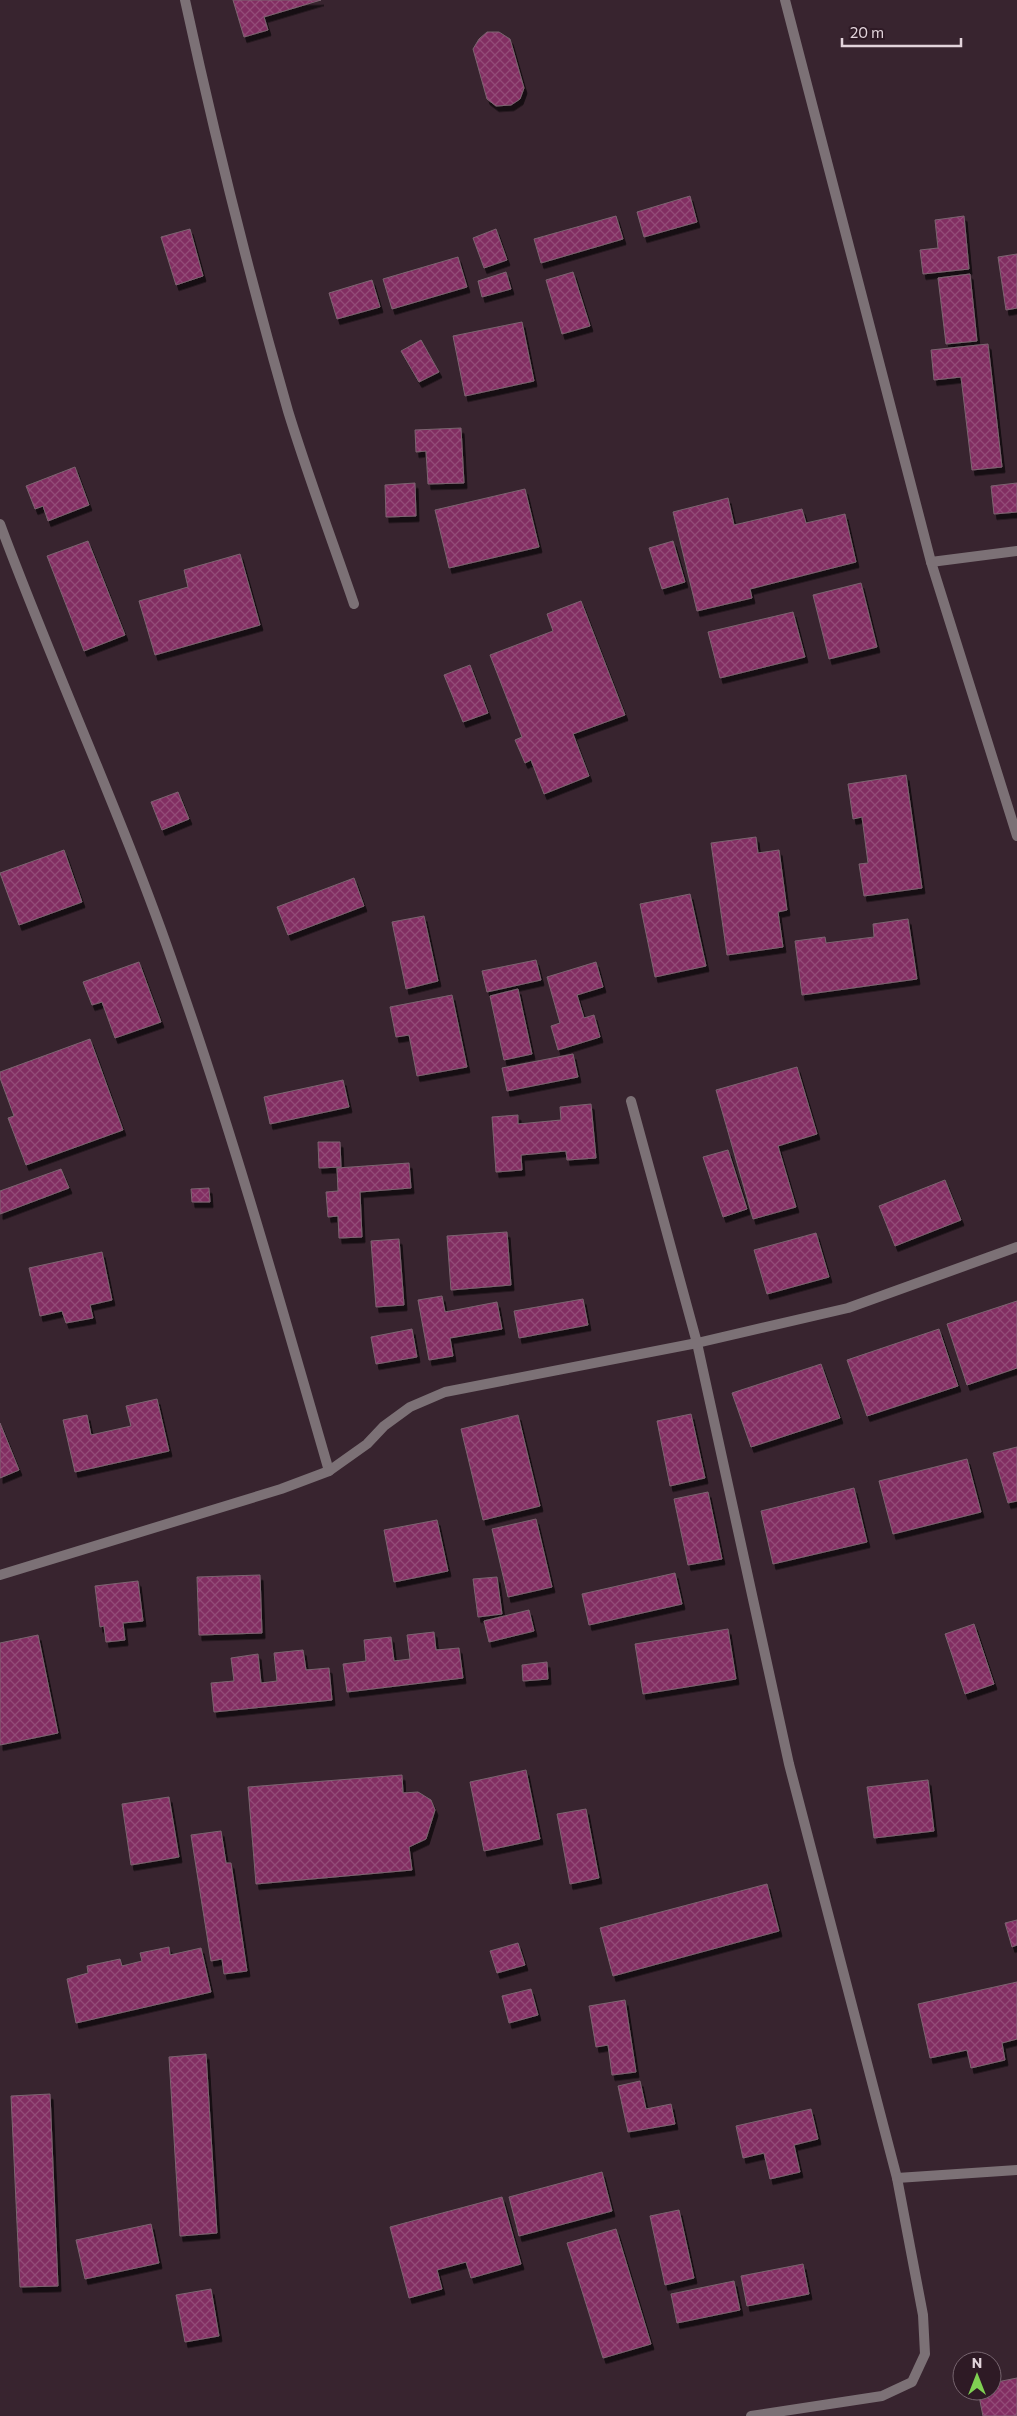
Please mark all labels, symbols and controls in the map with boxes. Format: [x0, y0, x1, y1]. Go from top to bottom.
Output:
scale bar [842, 15, 961, 47]
text: 20 m [850, 23, 884, 41]
north arrow [952, 2351, 1002, 2401]
text: N [972, 2354, 982, 2371]

